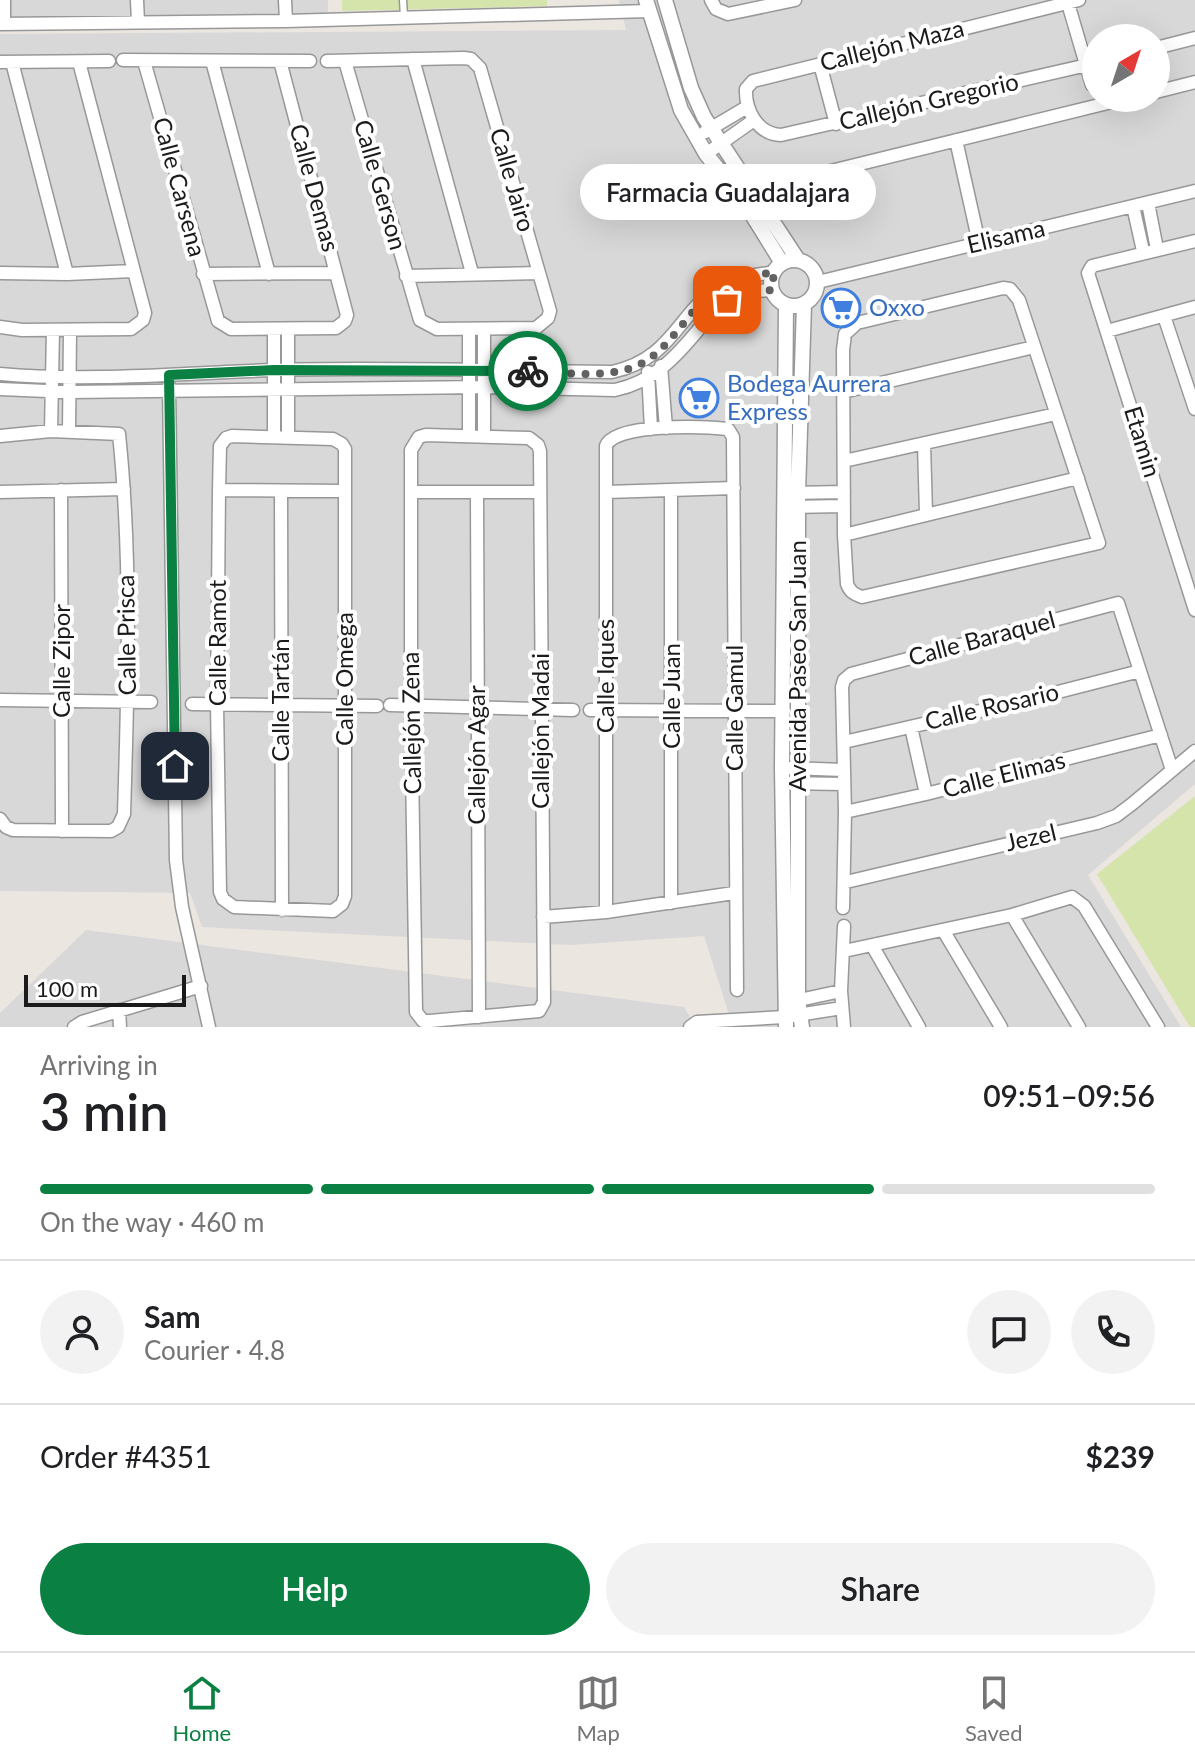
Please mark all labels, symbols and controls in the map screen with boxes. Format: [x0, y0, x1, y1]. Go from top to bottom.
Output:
street label: Callejón Maza [817, 13, 967, 76]
north arrow [1082, 24, 1170, 112]
map controls [1082, 24, 1170, 112]
street label: Callejón Gregorio [836, 66, 1021, 135]
street label: Calle Carsena [148, 114, 213, 259]
street label: Calle Gerson [349, 116, 414, 253]
street label: Calle Demas [285, 121, 346, 255]
street label: Calle Jairo [485, 124, 542, 235]
callout: Farmacia Guadalajara [579, 164, 875, 220]
text: Farmacia Guadalajara [606, 176, 850, 208]
street label: Elisama [964, 213, 1047, 259]
pin [693, 266, 761, 334]
icon: bag [705, 278, 749, 322]
supermarket icon: Oxxo [820, 287, 862, 329]
place label: Oxxo [869, 292, 925, 321]
courier [488, 331, 568, 411]
icon: bike [506, 349, 550, 393]
place label: Bodega Aurrera Express [727, 368, 891, 425]
supermarket icon: Bodega Aurrera Express [678, 377, 720, 419]
street label: Etamin [1119, 403, 1168, 481]
street label: Avenida Paseo San Juan [782, 540, 811, 792]
street label: Calle Prisca [110, 574, 141, 696]
street label: Calle Ramot [202, 579, 231, 706]
street label: Calle Zipor [46, 604, 75, 718]
street label: Calle Baraquel [905, 604, 1058, 671]
street label: Calle Omega [329, 612, 358, 746]
street label: Calle Iques [590, 619, 619, 733]
street label: Calle Tartán [265, 638, 294, 762]
street label: Calle Juan [656, 643, 685, 749]
street label: Calle Gamul [719, 645, 748, 771]
street label: Callejón Zena [395, 651, 426, 795]
street label: Callejón Madai [525, 653, 554, 809]
street label: Calle Rosario [922, 676, 1061, 735]
street label: Callejón Agar [461, 685, 490, 825]
pin [141, 732, 209, 800]
icon: home [153, 744, 197, 788]
street label: Calle Elimas [939, 744, 1068, 803]
street label: Jezel [1002, 817, 1059, 856]
scale bar [24, 971, 186, 1007]
text: 100 m [36, 975, 98, 1002]
text: Arriving in [40, 1049, 158, 1081]
text: 09:51–09:56 [983, 1077, 1155, 1113]
text: 3 min [40, 1080, 168, 1142]
text: On the way · 460 m [40, 1206, 264, 1238]
button: person [40, 1290, 124, 1374]
button: chat [967, 1290, 1051, 1374]
button: phone [1071, 1290, 1155, 1374]
text: Sam [144, 1298, 201, 1334]
text: Courier · 4.8 [144, 1334, 285, 1366]
text: Order #4351 [40, 1438, 212, 1474]
text: $239 [1085, 1438, 1155, 1474]
button: Help [40, 1543, 590, 1635]
button: Share [606, 1543, 1155, 1635]
tab: Home [172, 1671, 231, 1746]
tab: Map [576, 1671, 620, 1746]
tab: Saved [965, 1671, 1022, 1746]

